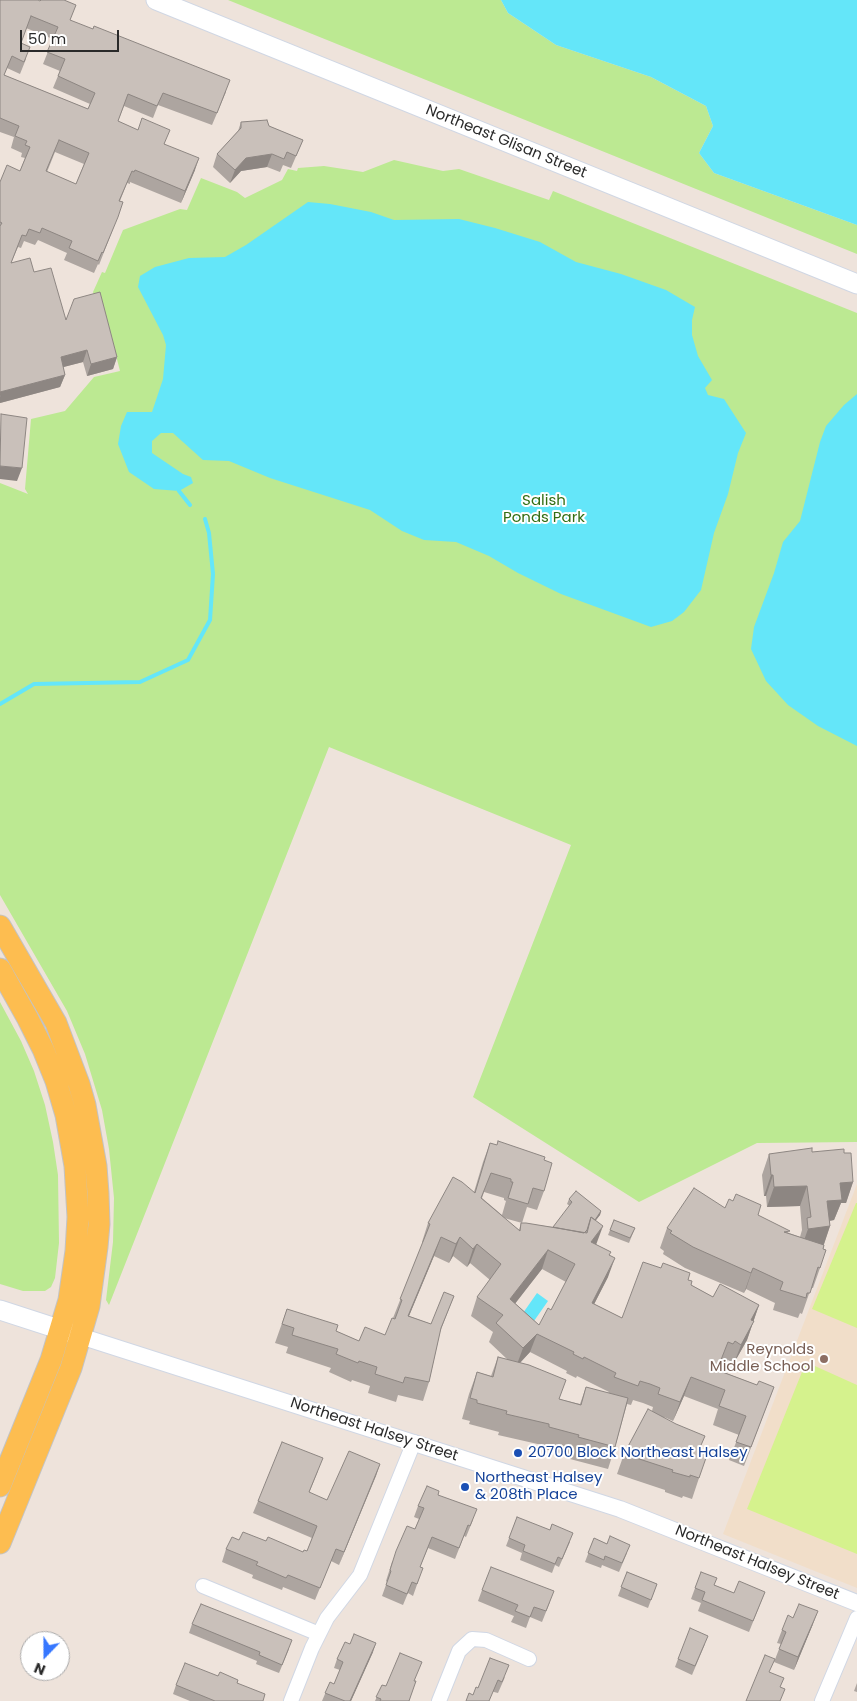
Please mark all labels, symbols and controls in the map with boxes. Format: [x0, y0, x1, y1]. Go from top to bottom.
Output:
scale bar [22, 20, 121, 52]
text: 50 m [28, 28, 66, 49]
street label: Northeast Glisan Street [423, 101, 589, 183]
park label: Salish Ponds Park [503, 492, 585, 527]
place label: Reynolds Middle School [710, 1341, 814, 1376]
marker: Reynolds Middle School [818, 1353, 830, 1365]
street label: Northeast Halsey Street [288, 1394, 460, 1466]
place label: 20700 Block Northeast Halsey [528, 1444, 748, 1462]
marker: 20700 Block Northeast Halsey [512, 1447, 524, 1459]
place label: Northeast Halsey & 208th Place [475, 1469, 602, 1504]
marker: Northeast Halsey & 208th Place [459, 1481, 471, 1493]
street label: Northeast Halsey Street [672, 1522, 842, 1604]
north arrow [20, 1631, 70, 1681]
text: N [31, 1658, 48, 1680]

